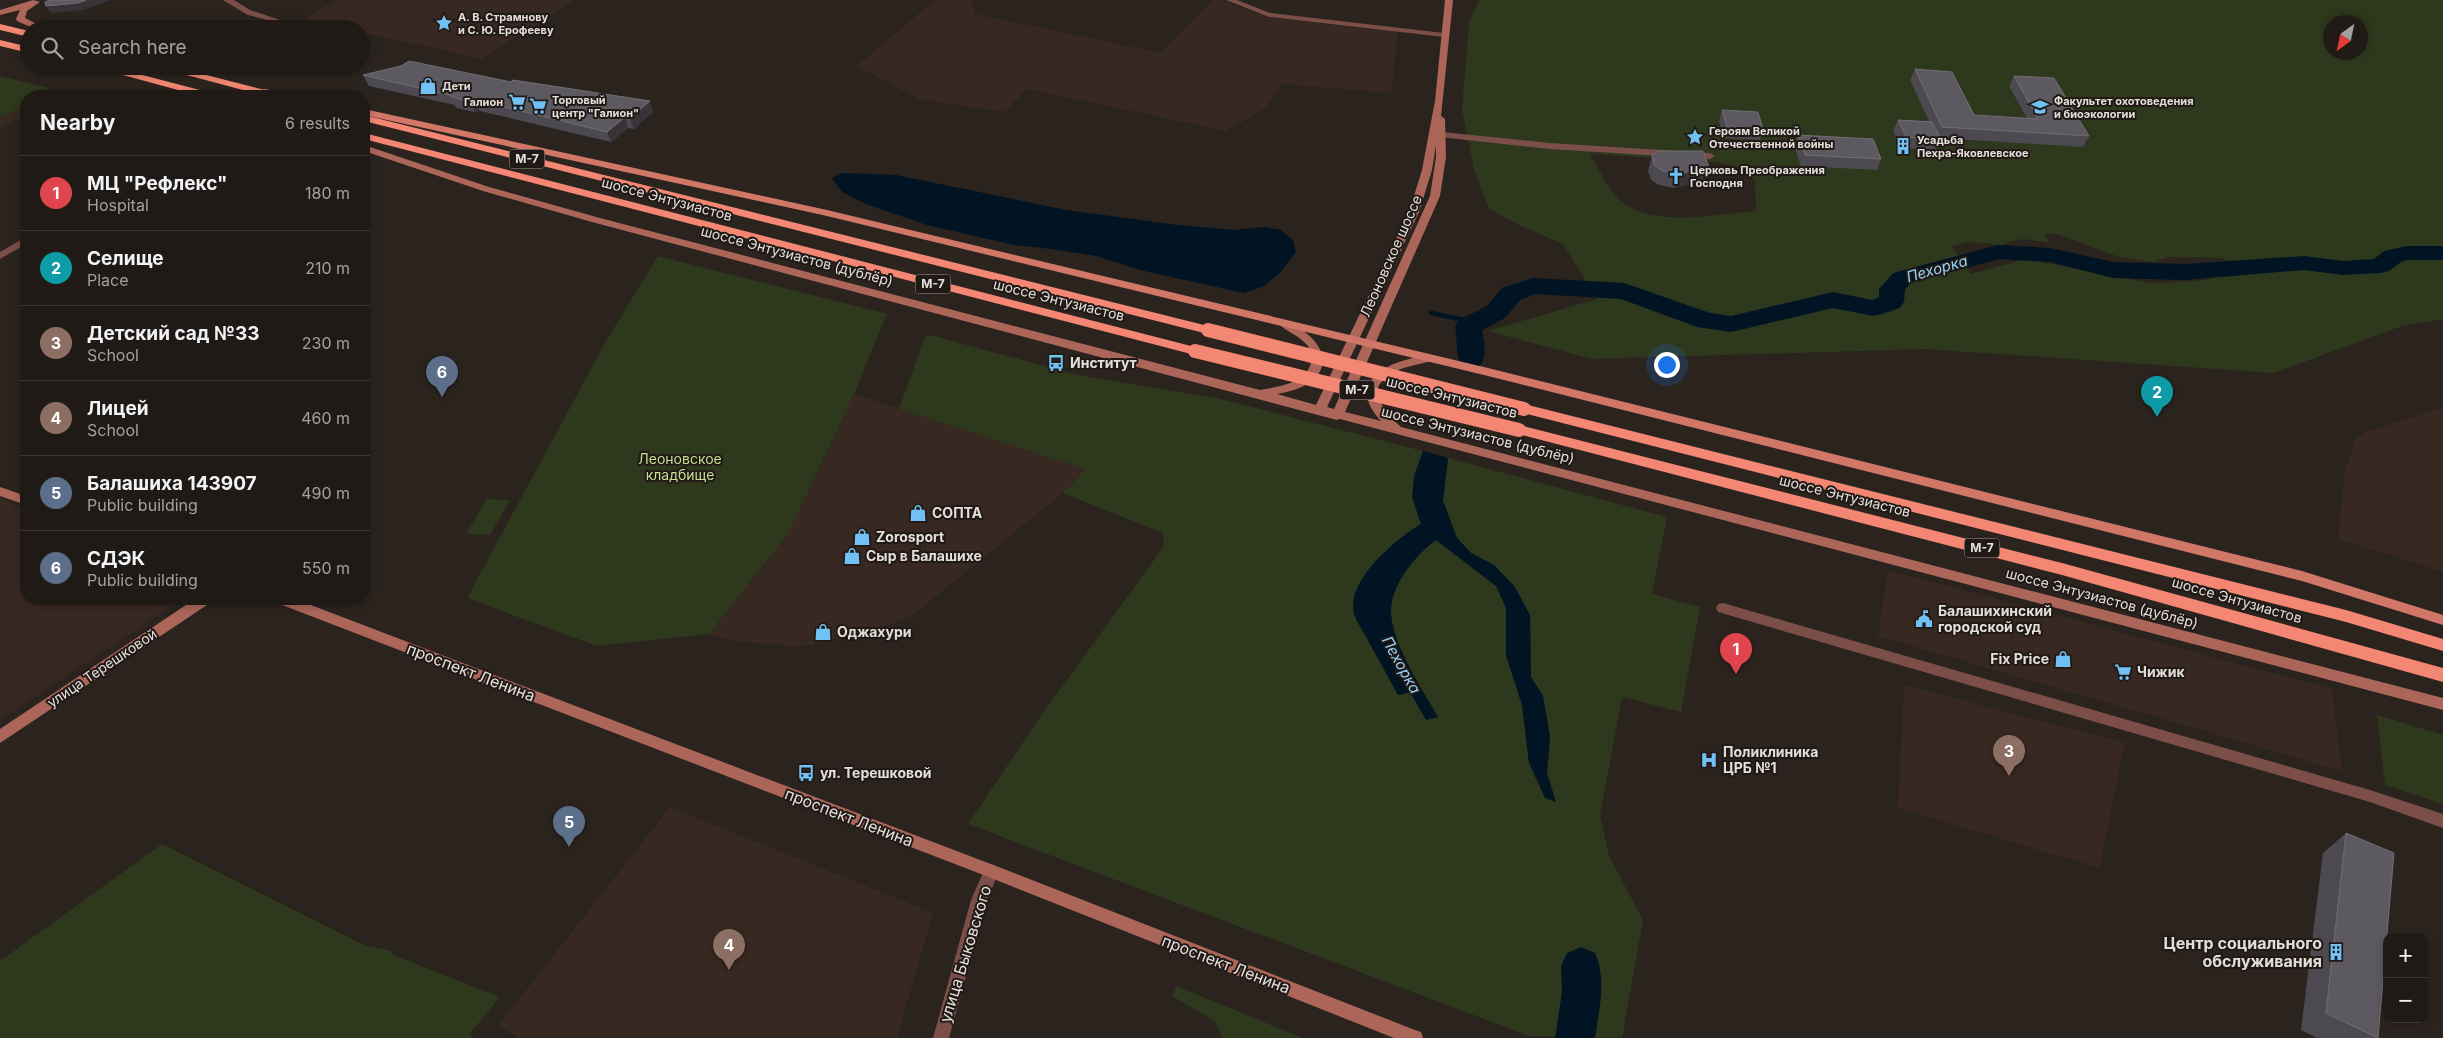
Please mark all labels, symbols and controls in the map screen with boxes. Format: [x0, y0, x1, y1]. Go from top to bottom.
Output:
place label: А. В. Страмнову и С. Ю. Ерофееву [458, 10, 554, 37]
place icon: А. В. Страмнову и С. Ю. Ерофееву [434, 13, 454, 33]
north arrow [2323, 15, 2368, 60]
search box [20, 20, 370, 75]
icon: search [38, 34, 66, 62]
text: Search here [78, 36, 187, 59]
shop icon: Дети [418, 76, 438, 96]
place label: Дети [442, 79, 471, 93]
supermarket icon: Галион [507, 92, 527, 112]
place label: Торговый центр "Галион" [552, 93, 639, 120]
place label: Факультет охотоведения и биоэкологии [2054, 94, 2194, 121]
place label: Галион [464, 95, 503, 109]
supermarket icon: Торговый центр "Галион" [528, 96, 548, 116]
school or university icon: Факультет охотоведения и биоэкологии [2030, 97, 2050, 117]
text: Nearby [40, 110, 115, 135]
text: 6 results [285, 113, 350, 133]
place label: Героям Великой Отечественной войны [1709, 124, 1833, 151]
place icon: Героям Великой Отечественной войны [1685, 127, 1705, 147]
place label: Усадьба Пехра-Яковлевское [1917, 133, 2029, 160]
building icon: Усадьба Пехра-Яковлевское [1893, 136, 1913, 156]
road number: М-7 [510, 150, 544, 168]
place label: Церковь Преображения Господня [1690, 163, 1825, 190]
church icon: Церковь Преображения Господня [1666, 166, 1686, 186]
text: МЦ "Рефлекс" [87, 172, 227, 195]
street label: шоссе Энтузиастов [600, 173, 734, 224]
text: 1 [53, 183, 59, 203]
text: 180 m [305, 183, 350, 203]
street label: Леоновское шоссе [1356, 192, 1425, 319]
text: Hospital [87, 195, 149, 215]
street label: шоссе Энтузиастов (дублёр) [699, 222, 895, 289]
text: Селище [87, 247, 164, 270]
water label: Пехорка [1904, 251, 1970, 286]
text: 2 [51, 258, 61, 278]
text: 210 m [305, 258, 350, 278]
text: Place [87, 270, 129, 290]
road number: М-7 [916, 274, 950, 294]
street label: шоссе Энтузиастов [992, 275, 1127, 324]
text: Детский сад №33 [87, 322, 260, 345]
text: 3 [51, 333, 61, 353]
text: 230 m [302, 333, 350, 353]
text: School [87, 345, 139, 365]
your location [1654, 352, 1680, 378]
bus stop icon: Институт [1046, 353, 1066, 373]
place label: Институт [1070, 354, 1137, 371]
pin: 6 [426, 356, 458, 397]
street label: шоссе Энтузиастов [1385, 372, 1520, 421]
pin: 2 [2141, 376, 2173, 417]
road number: М-7 [1340, 380, 1374, 400]
text: Лицей [87, 397, 149, 420]
street label: шоссе Энтузиастов (дублёр) [1380, 402, 1576, 467]
text: 4 [51, 408, 61, 428]
text: 460 m [301, 408, 350, 428]
text: School [87, 420, 139, 440]
park label: Леоновское кладбище [638, 450, 722, 483]
street label: шоссе Энтузиастов [1778, 471, 1913, 520]
text: Балашиха 143907 [87, 472, 257, 495]
text: 5 [51, 483, 61, 503]
text: 490 m [301, 483, 350, 503]
text: Public building [87, 495, 198, 515]
shop icon: СОПТА [908, 503, 928, 523]
place label: СОПТА [932, 504, 983, 521]
shop icon: Zorosport [852, 527, 872, 547]
place label: Zorosport [876, 528, 944, 545]
road number: М-7 [1964, 538, 2000, 558]
shop icon: Сыр в Балашихе [842, 546, 862, 566]
text: СДЭК [87, 547, 145, 570]
place label: Сыр в Балашихе [866, 547, 982, 564]
text: 6 [51, 558, 61, 578]
text: 550 m [302, 558, 350, 578]
street label: шоссе Энтузиастов (дублёр) [2004, 564, 2200, 631]
text: Public building [87, 570, 198, 590]
street label: шоссе Энтузиастов [2170, 573, 2304, 626]
place label: Балашихинский городской суд [1938, 602, 2052, 635]
public building icon: Балашихинский городской суд [1914, 609, 1934, 629]
shop icon: Оджахури [813, 622, 833, 642]
place label: Оджахури [837, 623, 911, 640]
street label: улица Терешковой [44, 625, 160, 711]
water label: Пехорка [1378, 633, 1425, 697]
pin: 1 [1720, 633, 1752, 674]
street label: проспект Ленина [404, 638, 538, 706]
shop icon: Fix Price [2053, 649, 2073, 669]
place label: Fix Price [1990, 650, 2049, 667]
supermarket icon: Чижик [2113, 662, 2133, 682]
place label: Чижик [2137, 663, 2185, 680]
pin: 3 [1993, 735, 2025, 776]
place label: Поликлиника ЦРБ №1 [1723, 743, 1818, 776]
hospital icon: Поликлиника ЦРБ №1 [1699, 750, 1719, 770]
bus stop icon: ул. Терешковой [796, 763, 816, 783]
place label: ул. Терешковой [820, 764, 931, 781]
street label: проспект Ленина [782, 783, 916, 851]
pin: 5 [553, 806, 585, 847]
street label: улица Быковского [935, 883, 995, 1025]
pin: 4 [713, 929, 745, 970]
street label: проспект Ленина [1159, 930, 1293, 998]
place label: Центр социального обслуживания [2164, 933, 2322, 971]
map controls [2383, 933, 2428, 1023]
button: + [2383, 933, 2428, 978]
building icon: Центр социального обслуживания [2326, 942, 2346, 962]
button: − [2383, 978, 2428, 1023]

